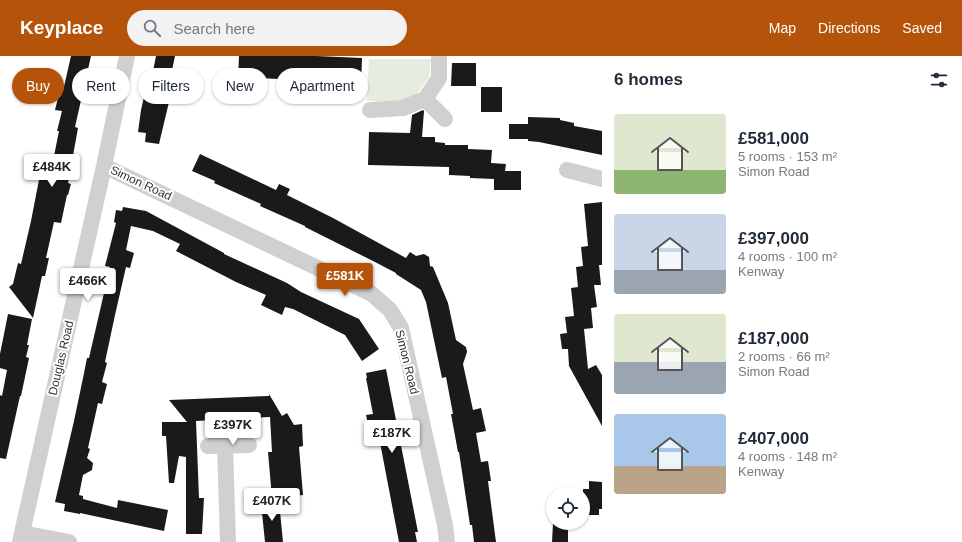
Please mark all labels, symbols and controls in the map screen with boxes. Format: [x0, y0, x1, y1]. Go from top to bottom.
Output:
search box [127, 10, 407, 46]
text: Keyplace [20, 17, 103, 38]
icon: search [141, 17, 163, 39]
text: Search here [173, 20, 255, 37]
text: Map [769, 20, 796, 36]
text: Directions [818, 20, 880, 36]
text: Saved [902, 20, 942, 36]
chip: Buy [12, 68, 64, 104]
chip: Rent [72, 68, 130, 104]
chip: Filters [138, 68, 204, 104]
chip: New [212, 68, 268, 104]
chip: Apartment [276, 68, 368, 104]
icon: filters [928, 69, 950, 91]
text: 6 homes [614, 70, 683, 89]
text: £581,000 [738, 129, 809, 148]
icon: home [646, 130, 694, 178]
text: 5 rooms · 153 m² [738, 149, 837, 164]
pin: £484K [24, 154, 80, 188]
text: £484K [33, 159, 71, 174]
street label: Simon Road [108, 163, 174, 203]
text: Simon Road [738, 164, 810, 179]
text: £397,000 [738, 229, 809, 248]
icon: home [646, 230, 694, 278]
text: 4 rooms · 100 m² [738, 249, 837, 264]
pin: £581K [317, 263, 373, 297]
text: Kenway [738, 264, 784, 279]
pin: £466K [60, 268, 116, 302]
text: £581K [326, 268, 364, 283]
text: £466K [69, 273, 107, 288]
street label: Douglas Road [46, 319, 76, 397]
street label: Simon Road [392, 328, 422, 396]
text: £187,000 [738, 329, 809, 348]
icon: home [646, 330, 694, 378]
text: 2 rooms · 66 m² [738, 349, 830, 364]
text: Simon Road [738, 364, 810, 379]
pin: £397K [205, 412, 261, 446]
text: £397K [214, 417, 252, 432]
pin: £187K [364, 420, 420, 454]
text: £187K [373, 425, 411, 440]
text: £407,000 [738, 429, 809, 448]
icon: home [646, 430, 694, 478]
text: 4 rooms · 148 m² [738, 449, 837, 464]
text: Kenway [738, 464, 784, 479]
map controls [546, 486, 590, 530]
button: locate [546, 486, 590, 530]
pin: £407K [244, 488, 300, 522]
text: £407K [253, 493, 291, 508]

